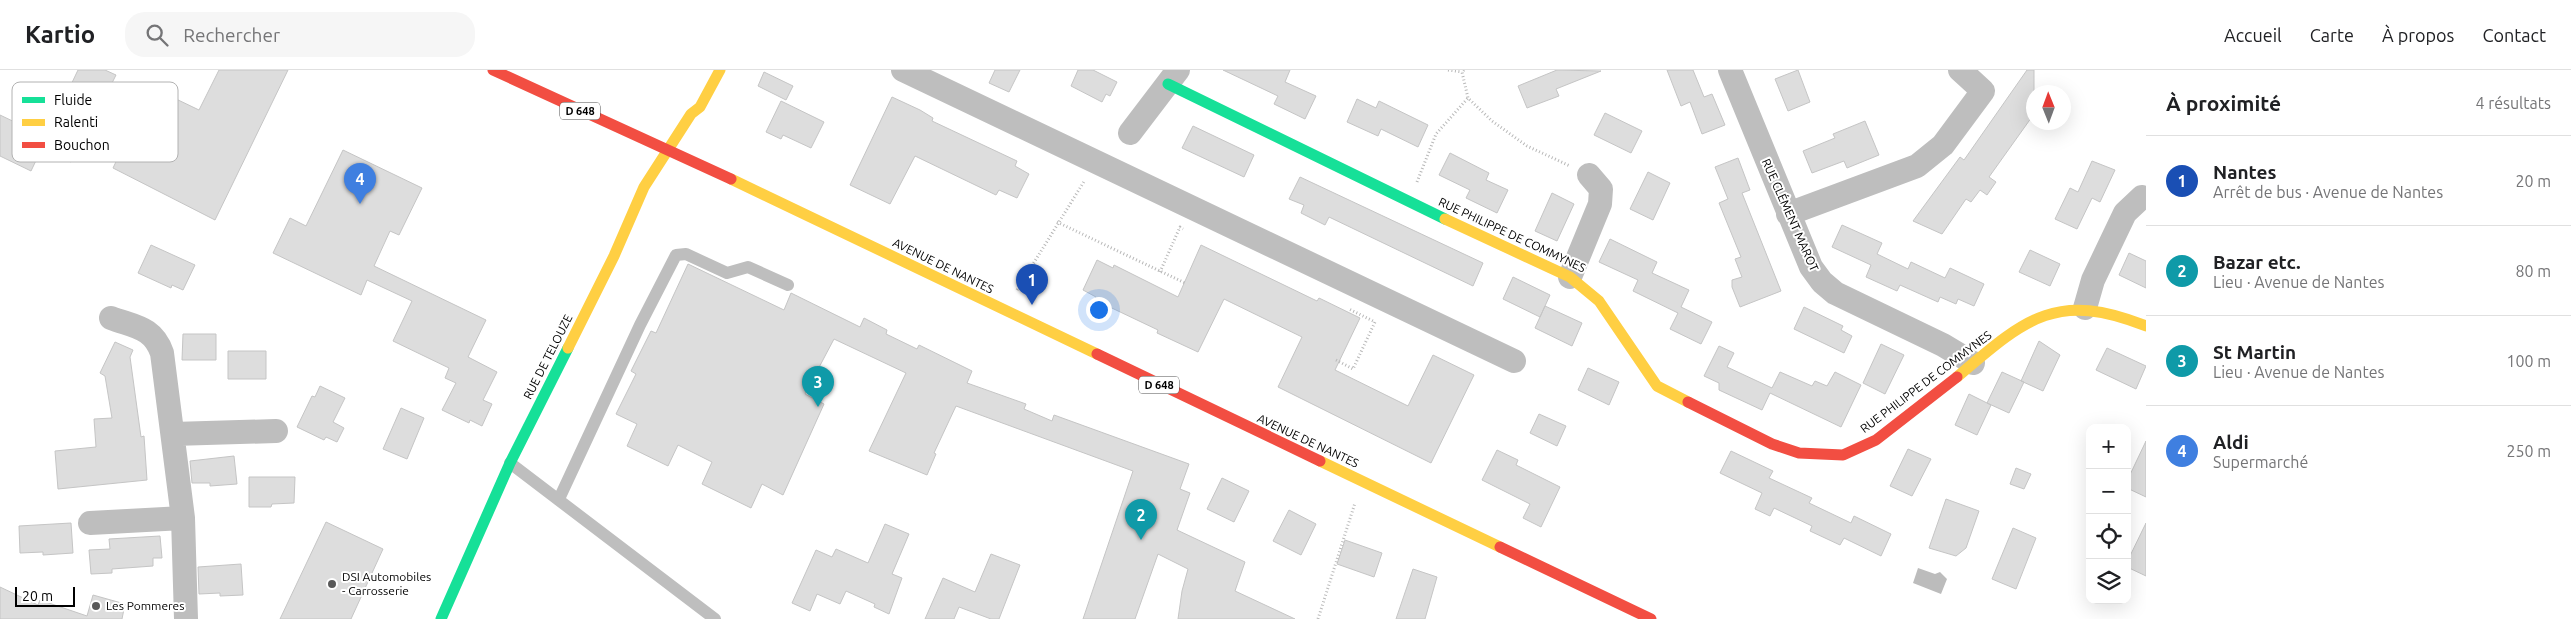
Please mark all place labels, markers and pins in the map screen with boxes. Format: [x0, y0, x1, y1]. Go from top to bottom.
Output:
pin: 4 [344, 163, 376, 204]
pin: 1 [1016, 264, 1048, 305]
pin: 3 [802, 366, 834, 407]
pin: 2 [1125, 499, 1157, 540]
place label: DSI Automobiles - Carrosserie [342, 570, 431, 597]
marker: DSI Automobiles - Carrosserie [326, 578, 338, 590]
place label: Les Pommeres [106, 599, 184, 612]
marker: Les Pommeres [90, 600, 102, 612]

